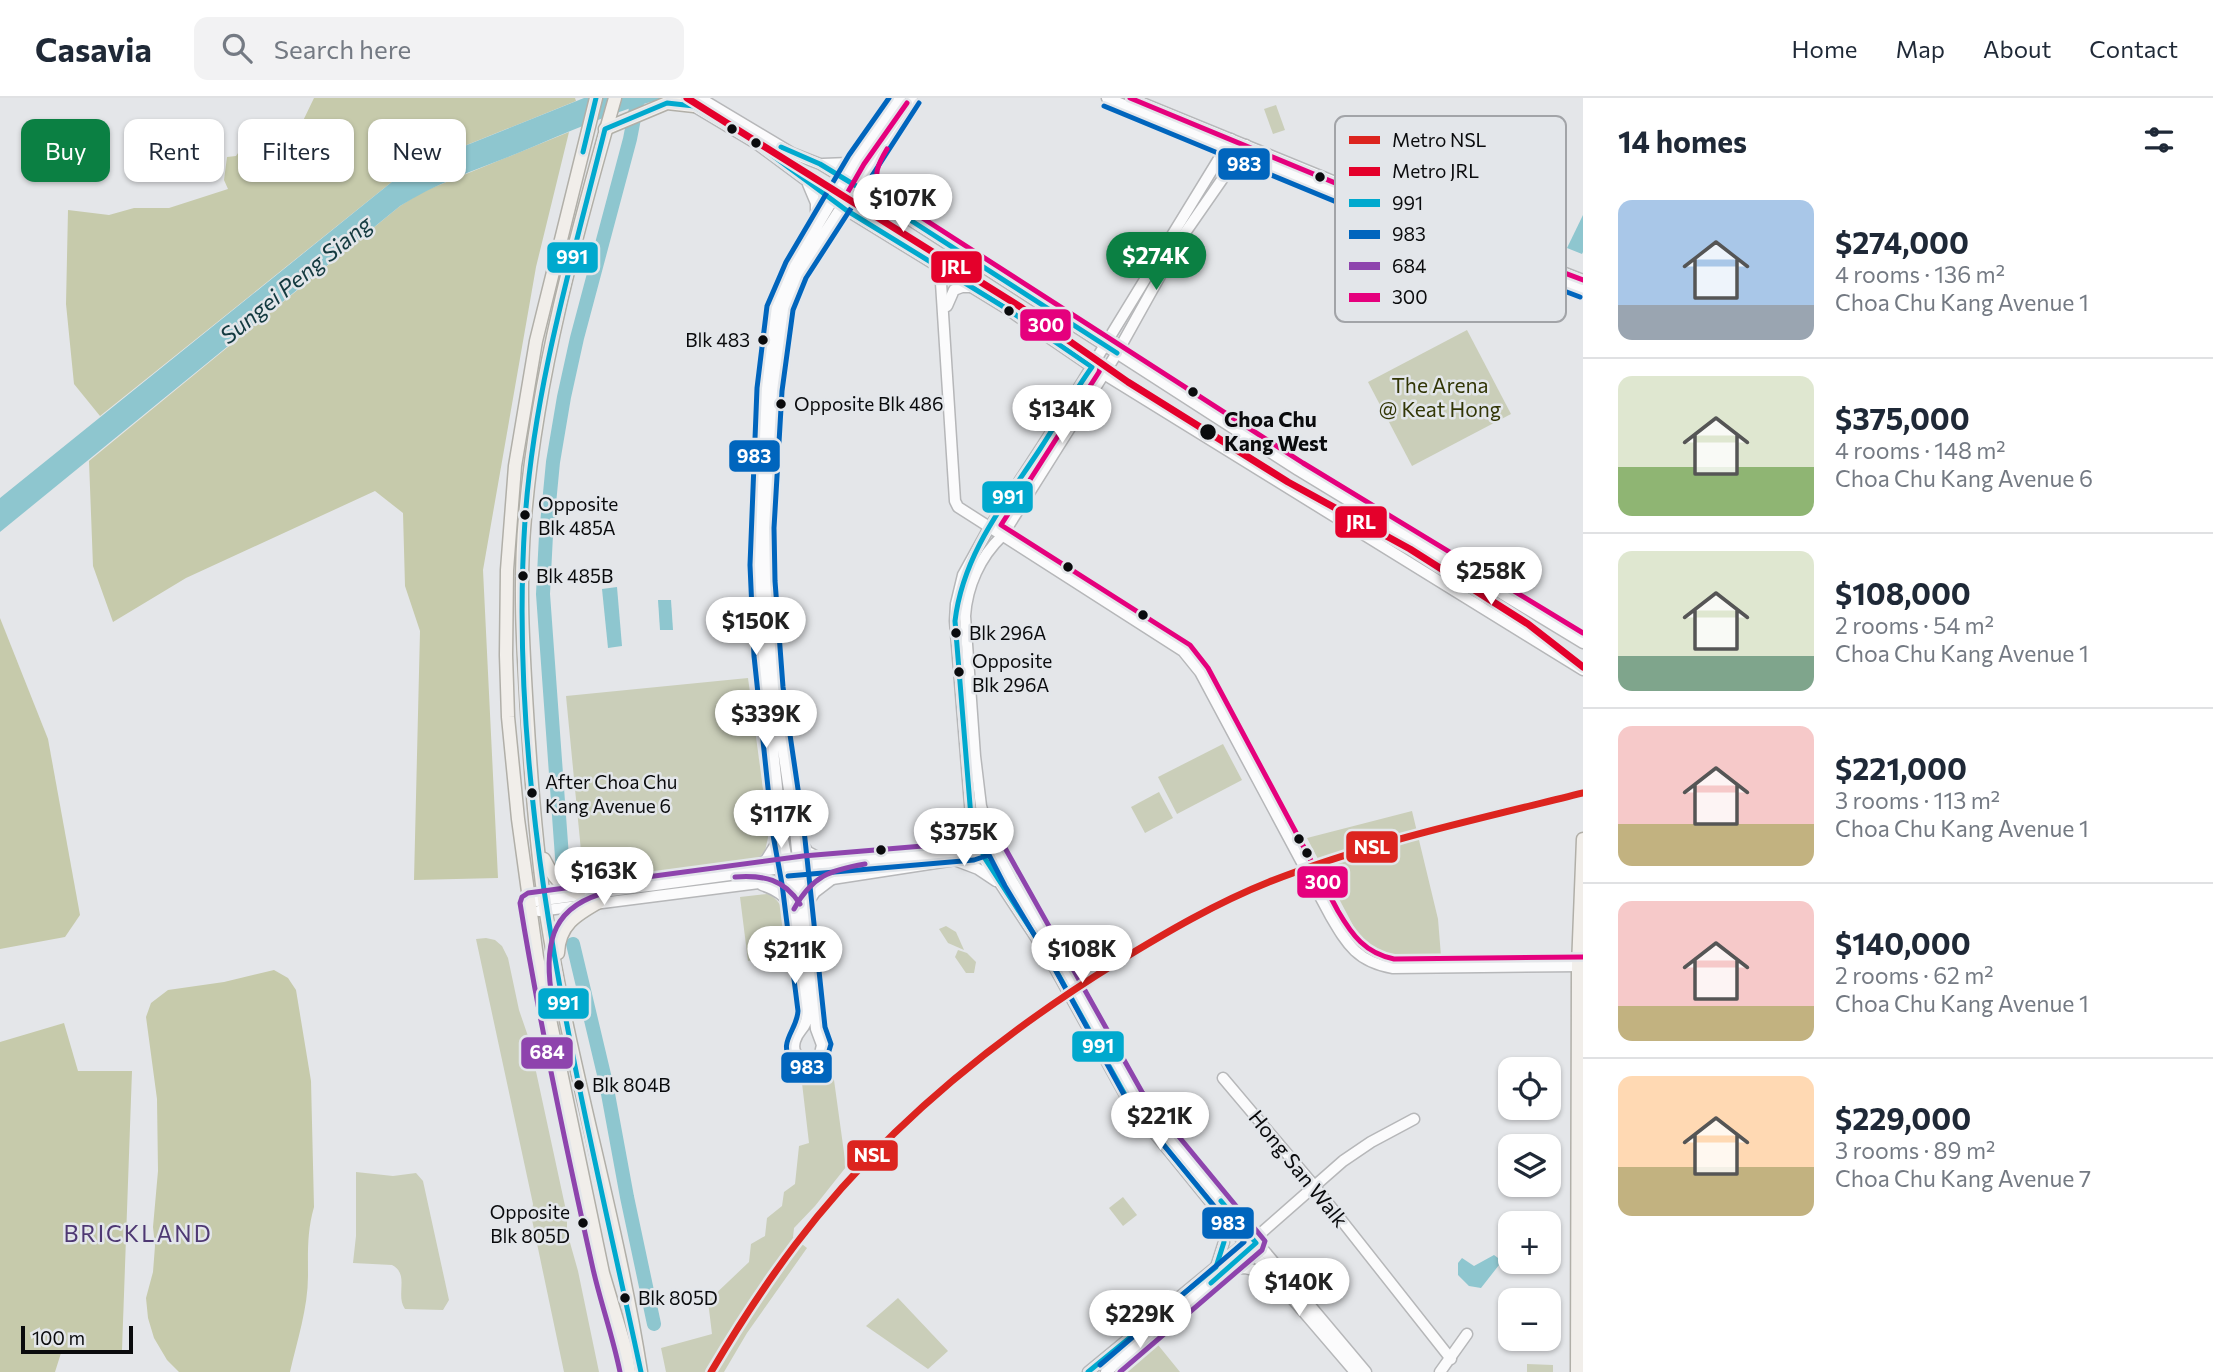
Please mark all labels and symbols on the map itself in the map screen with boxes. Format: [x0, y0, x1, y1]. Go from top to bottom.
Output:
legend [1335, 116, 1566, 322]
unlabelled marker [725, 122, 739, 136]
text: Metro NSL [1392, 128, 1487, 151]
unlabelled marker [749, 136, 763, 150]
line badge: 983 [1217, 147, 1271, 181]
text: 983 [1227, 152, 1261, 175]
text: Metro JRL [1392, 159, 1479, 182]
unlabelled marker [1313, 170, 1327, 184]
pin: $107K [854, 174, 952, 234]
text: 991 [1392, 191, 1423, 214]
water label: Sungei Peng Siang [214, 208, 378, 349]
text: 983 [1392, 222, 1426, 245]
pin: $274K [1107, 232, 1205, 292]
line badge: 991 [546, 241, 599, 274]
text: 991 [556, 245, 588, 268]
line badge: JRL [930, 250, 983, 284]
text: 684 [1392, 254, 1426, 277]
text: JRL [941, 255, 971, 278]
text: 300 [1392, 285, 1428, 308]
unlabelled marker [1002, 304, 1016, 318]
line badge: 300 [1019, 308, 1072, 342]
text: 300 [1028, 313, 1064, 336]
place label: Blk 483 [685, 328, 750, 351]
marker: Blk 483 [756, 333, 770, 347]
park label: The Arena @ Keat Hong [1379, 372, 1501, 421]
unlabelled marker [1186, 385, 1200, 399]
pin: $134K [1013, 386, 1111, 445]
place label: Opposite Blk 486 [794, 392, 944, 415]
marker: Opposite Blk 486 [774, 397, 788, 411]
place label: Choa Chu Kang West [1224, 406, 1328, 455]
marker: Choa Chu Kang West [1198, 422, 1218, 442]
line badge: 983 [728, 439, 781, 473]
text: 983 [737, 444, 771, 467]
line badge: 991 [981, 480, 1034, 514]
text: 991 [992, 485, 1024, 508]
place label: Opposite Blk 485A [538, 492, 618, 539]
line badge: JRL [1334, 505, 1388, 539]
marker: Opposite Blk 485A [518, 508, 532, 522]
text: JRL [1346, 510, 1376, 533]
pin: $258K [1442, 547, 1540, 607]
unlabelled marker [1061, 560, 1075, 574]
place label: Blk 485B [536, 564, 613, 587]
marker: Blk 485B [516, 569, 530, 583]
pin: $150K [707, 598, 805, 657]
unlabelled marker [1136, 608, 1150, 622]
place label: Blk 296A [969, 621, 1046, 644]
marker: Blk 296A [949, 626, 963, 640]
place label: Opposite Blk 296A [972, 649, 1052, 696]
marker: Opposite Blk 296A [952, 665, 966, 679]
pin: $339K [717, 690, 815, 750]
place label: After Choa Chu Kang Avenue 6 [545, 770, 677, 817]
marker: After Choa Chu Kang Avenue 6 [525, 786, 539, 800]
pin: $117K [732, 790, 830, 850]
pin: $375K [915, 808, 1013, 868]
line badge: NSL [1345, 830, 1399, 864]
unlabelled marker [1292, 832, 1306, 846]
text: NSL [1354, 835, 1390, 858]
unlabelled marker [874, 843, 888, 857]
unlabelled marker [1300, 846, 1314, 860]
pin: $163K [555, 848, 653, 907]
line badge: 300 [1296, 865, 1349, 899]
text: 300 [1305, 870, 1341, 893]
pin: $211K [746, 926, 844, 986]
pin: $108K [1033, 926, 1131, 985]
line badge: 991 [537, 987, 590, 1020]
text: 991 [547, 991, 579, 1014]
line badge: 991 [1071, 1030, 1125, 1063]
text: 991 [1082, 1034, 1114, 1057]
line badge: 684 [520, 1036, 574, 1070]
text: 684 [529, 1040, 565, 1063]
line badge: 983 [780, 1051, 833, 1084]
text: 983 [790, 1055, 824, 1078]
place label: Blk 804B [592, 1073, 671, 1096]
marker: Blk 804B [572, 1078, 586, 1092]
pin: $221K [1111, 1093, 1209, 1152]
street label: Hong San Walk [1244, 1105, 1354, 1232]
line badge: NSL [846, 1139, 899, 1172]
text: NSL [854, 1143, 890, 1166]
place label: Opposite Blk 805D [490, 1200, 570, 1247]
line badge: 983 [1201, 1206, 1255, 1240]
text: 983 [1211, 1211, 1245, 1234]
marker: Opposite Blk 805D [576, 1216, 590, 1230]
district label: BRICKLAND [63, 1219, 213, 1247]
pin: $140K [1250, 1258, 1348, 1318]
place label: Blk 805D [638, 1286, 718, 1309]
pin: $229K [1091, 1290, 1189, 1350]
marker: Blk 805D [618, 1291, 632, 1305]
scale bar [21, 1323, 133, 1355]

